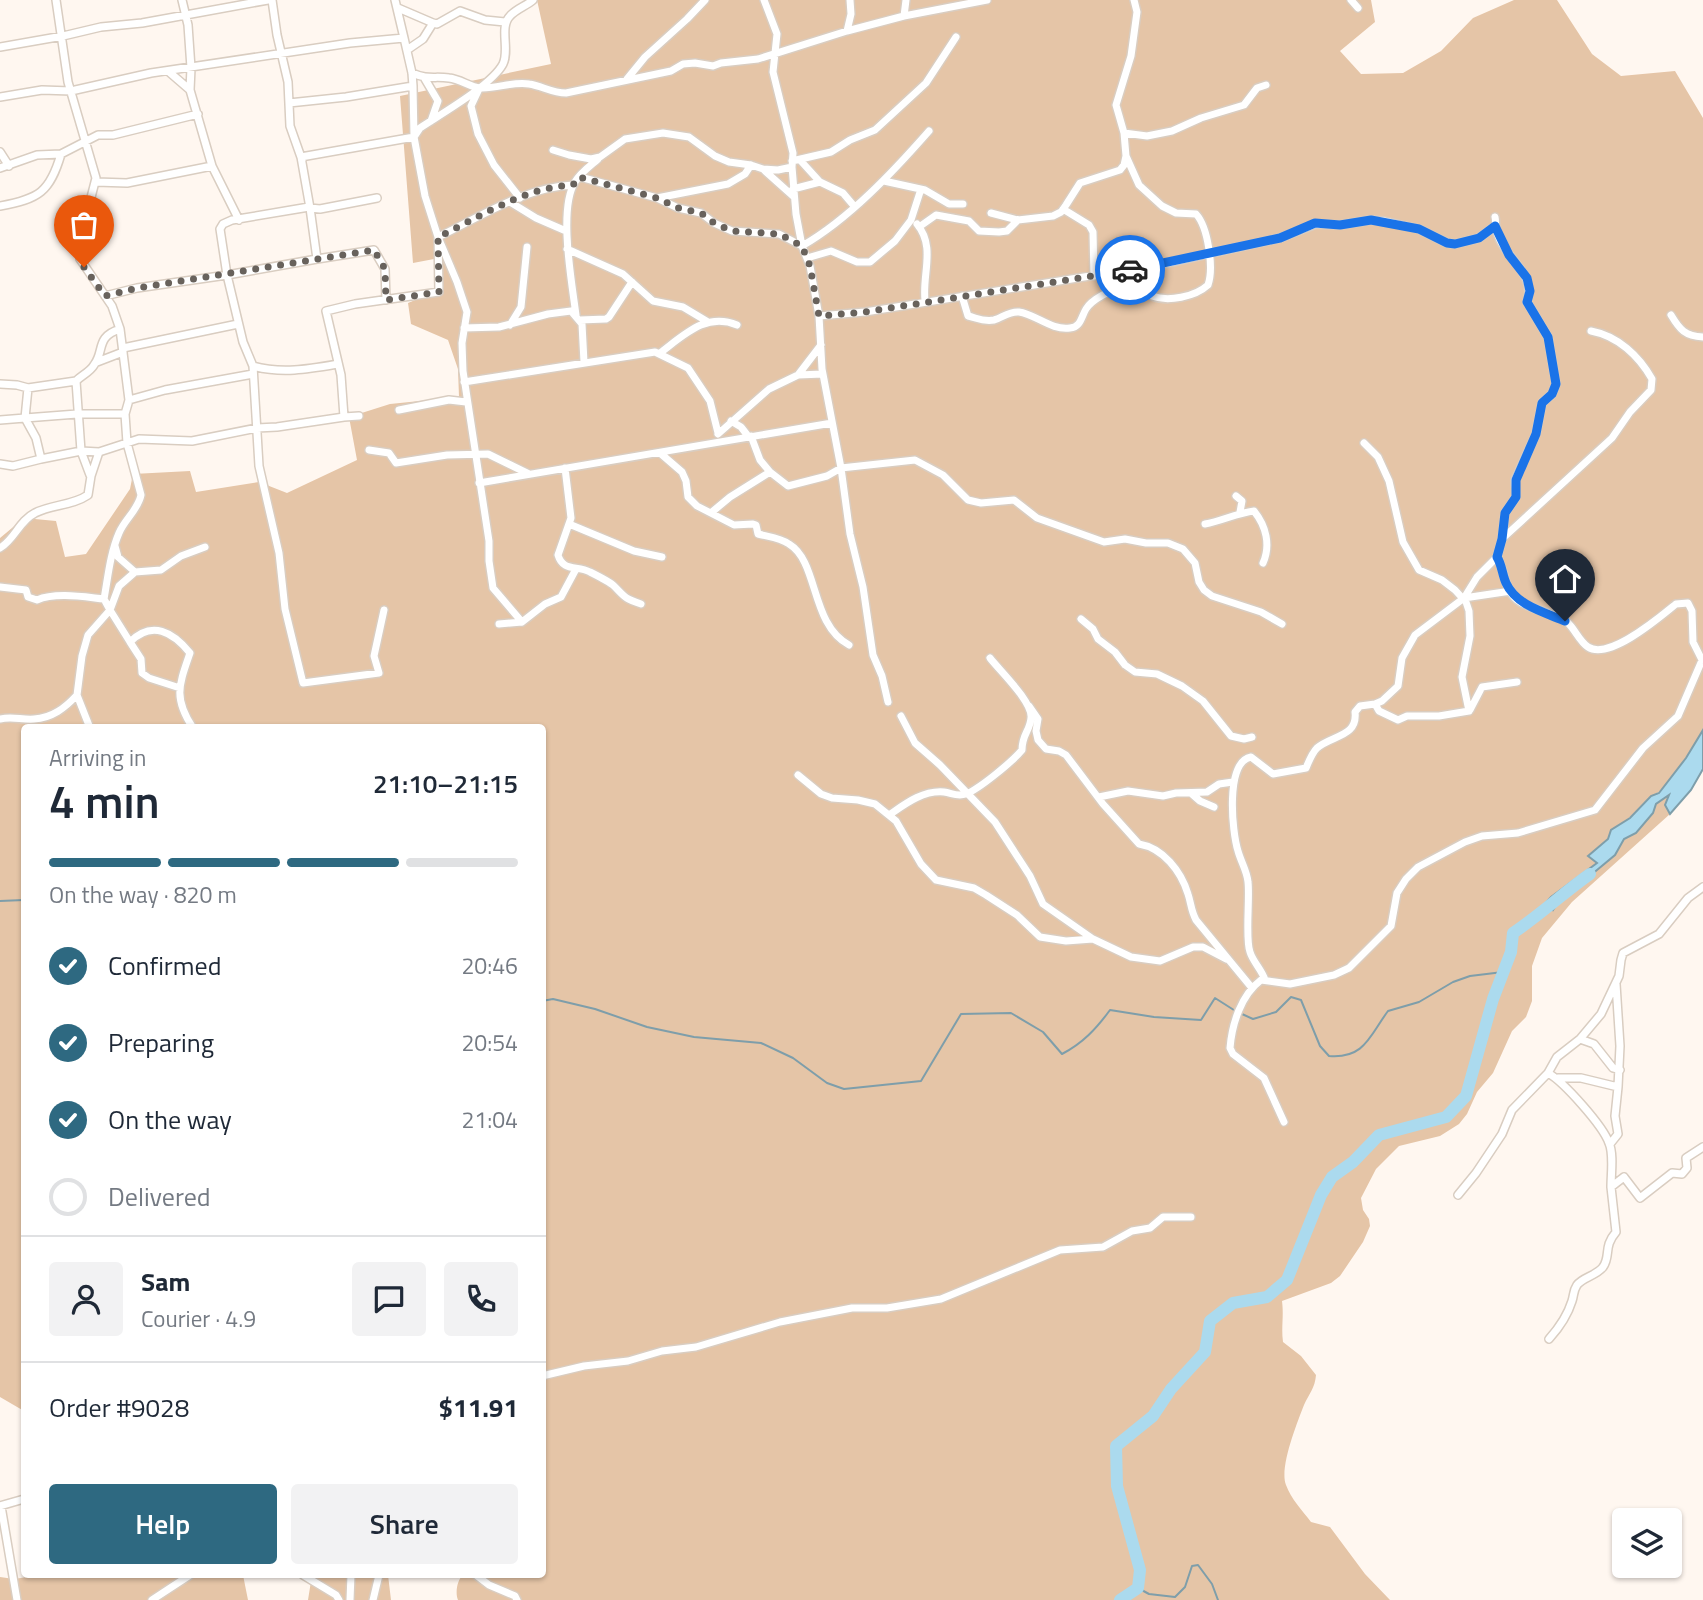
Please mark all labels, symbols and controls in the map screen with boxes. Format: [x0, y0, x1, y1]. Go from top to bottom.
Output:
pin [54, 195, 114, 267]
icon: bag [65, 206, 103, 244]
courier [1095, 235, 1165, 305]
icon: car [1111, 251, 1149, 289]
pin [1535, 549, 1595, 621]
icon: home [1546, 560, 1584, 598]
text: Arriving in [49, 740, 146, 775]
text: 21:10–21:15 [373, 764, 518, 803]
text: 4 min [49, 766, 160, 836]
text: On the way · 820 m [49, 877, 237, 912]
text: Confirmed [108, 946, 222, 985]
icon: check [49, 947, 87, 985]
text: 20:46 [461, 948, 518, 983]
text: Preparing [108, 1023, 214, 1062]
icon: check [49, 1024, 87, 1062]
text: 20:54 [461, 1025, 518, 1060]
text: On the way [108, 1100, 232, 1139]
icon: check [49, 1101, 87, 1139]
text: 21:04 [461, 1102, 518, 1137]
text: Delivered [108, 1177, 211, 1216]
button: person [49, 1262, 123, 1336]
text: Sam [141, 1262, 190, 1301]
button: chat [352, 1262, 426, 1336]
button: phone [444, 1262, 518, 1336]
text: Courier · 4.9 [141, 1301, 256, 1336]
text: Order #9028 [49, 1388, 189, 1427]
text: $11.91 [439, 1388, 518, 1427]
button: Help [49, 1484, 277, 1564]
button: Share [291, 1484, 518, 1564]
map controls [1612, 1508, 1682, 1578]
button: layers [1612, 1508, 1682, 1578]

